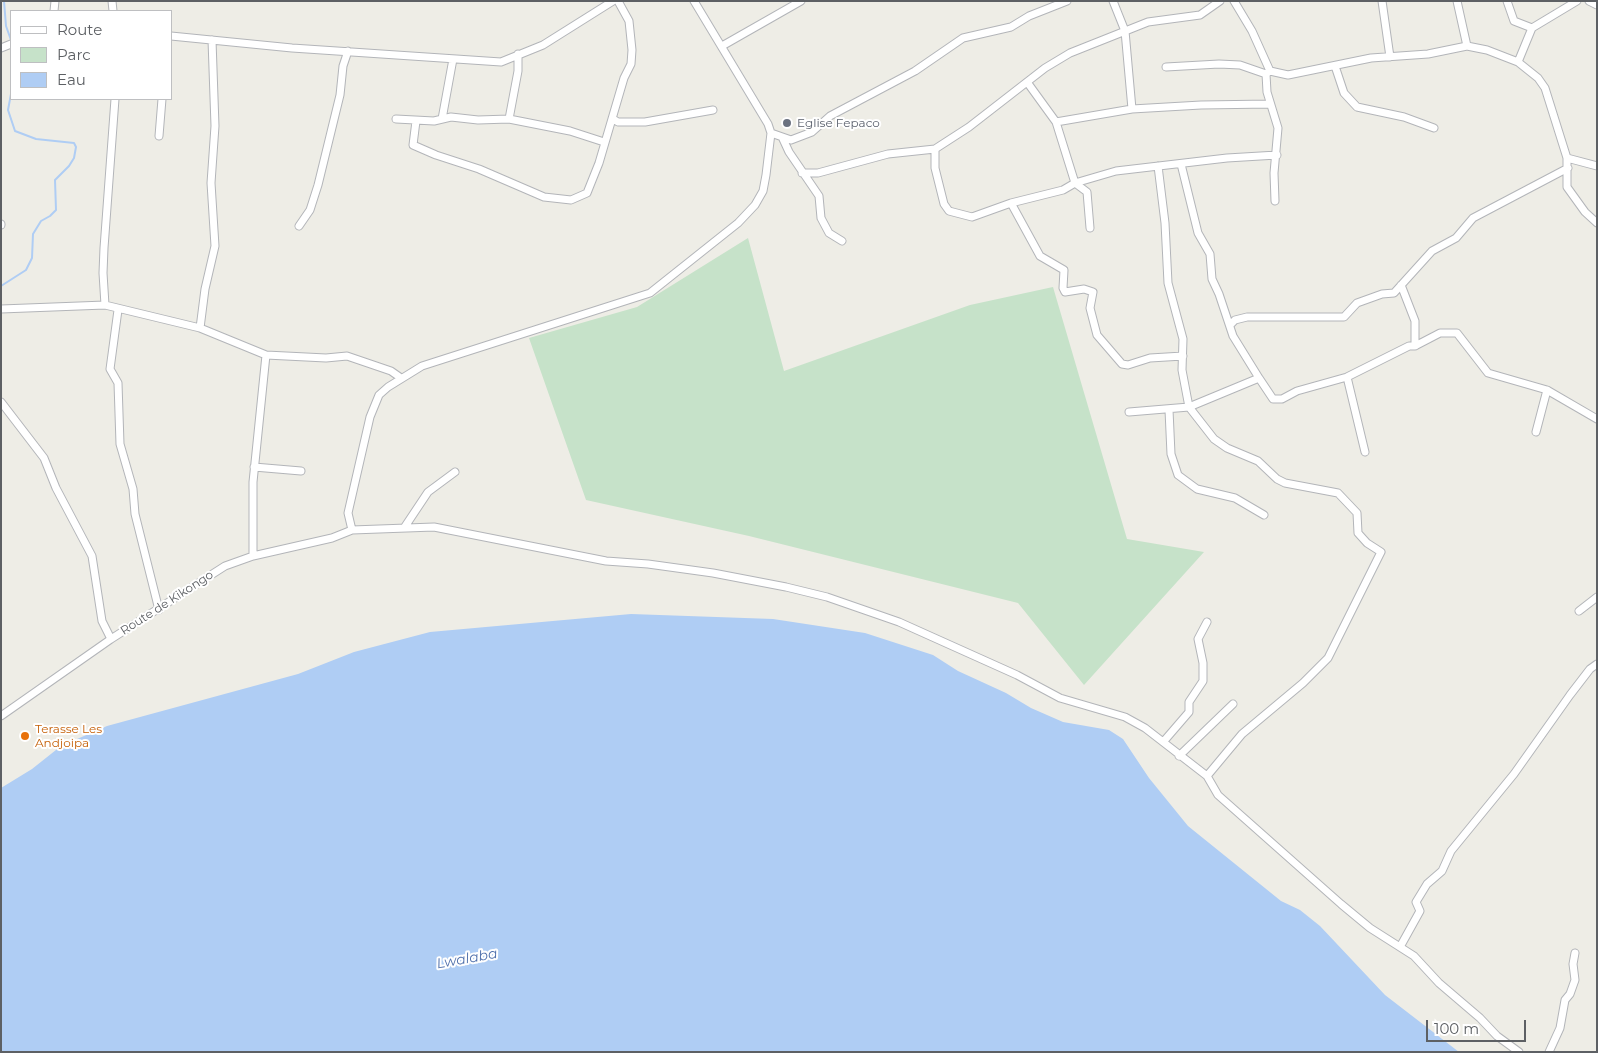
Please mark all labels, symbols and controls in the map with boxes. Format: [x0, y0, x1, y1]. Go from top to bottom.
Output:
legend [10, 10, 172, 100]
text: Route [57, 20, 102, 39]
text: Parc [57, 45, 91, 64]
text: Eau [57, 70, 86, 89]
place label: Eglise Fepaco [797, 116, 880, 130]
marker: Eglise Fepaco [781, 117, 793, 129]
street label: Route de Kikongo [118, 568, 216, 638]
place label: Terasse Les Andjoipa [35, 722, 102, 750]
marker: Terasse Les Andjoipa [19, 730, 31, 742]
water label: Lwalaba [435, 945, 499, 973]
scale bar [1428, 1010, 1528, 1042]
text: 100 m [1434, 1019, 1479, 1038]

